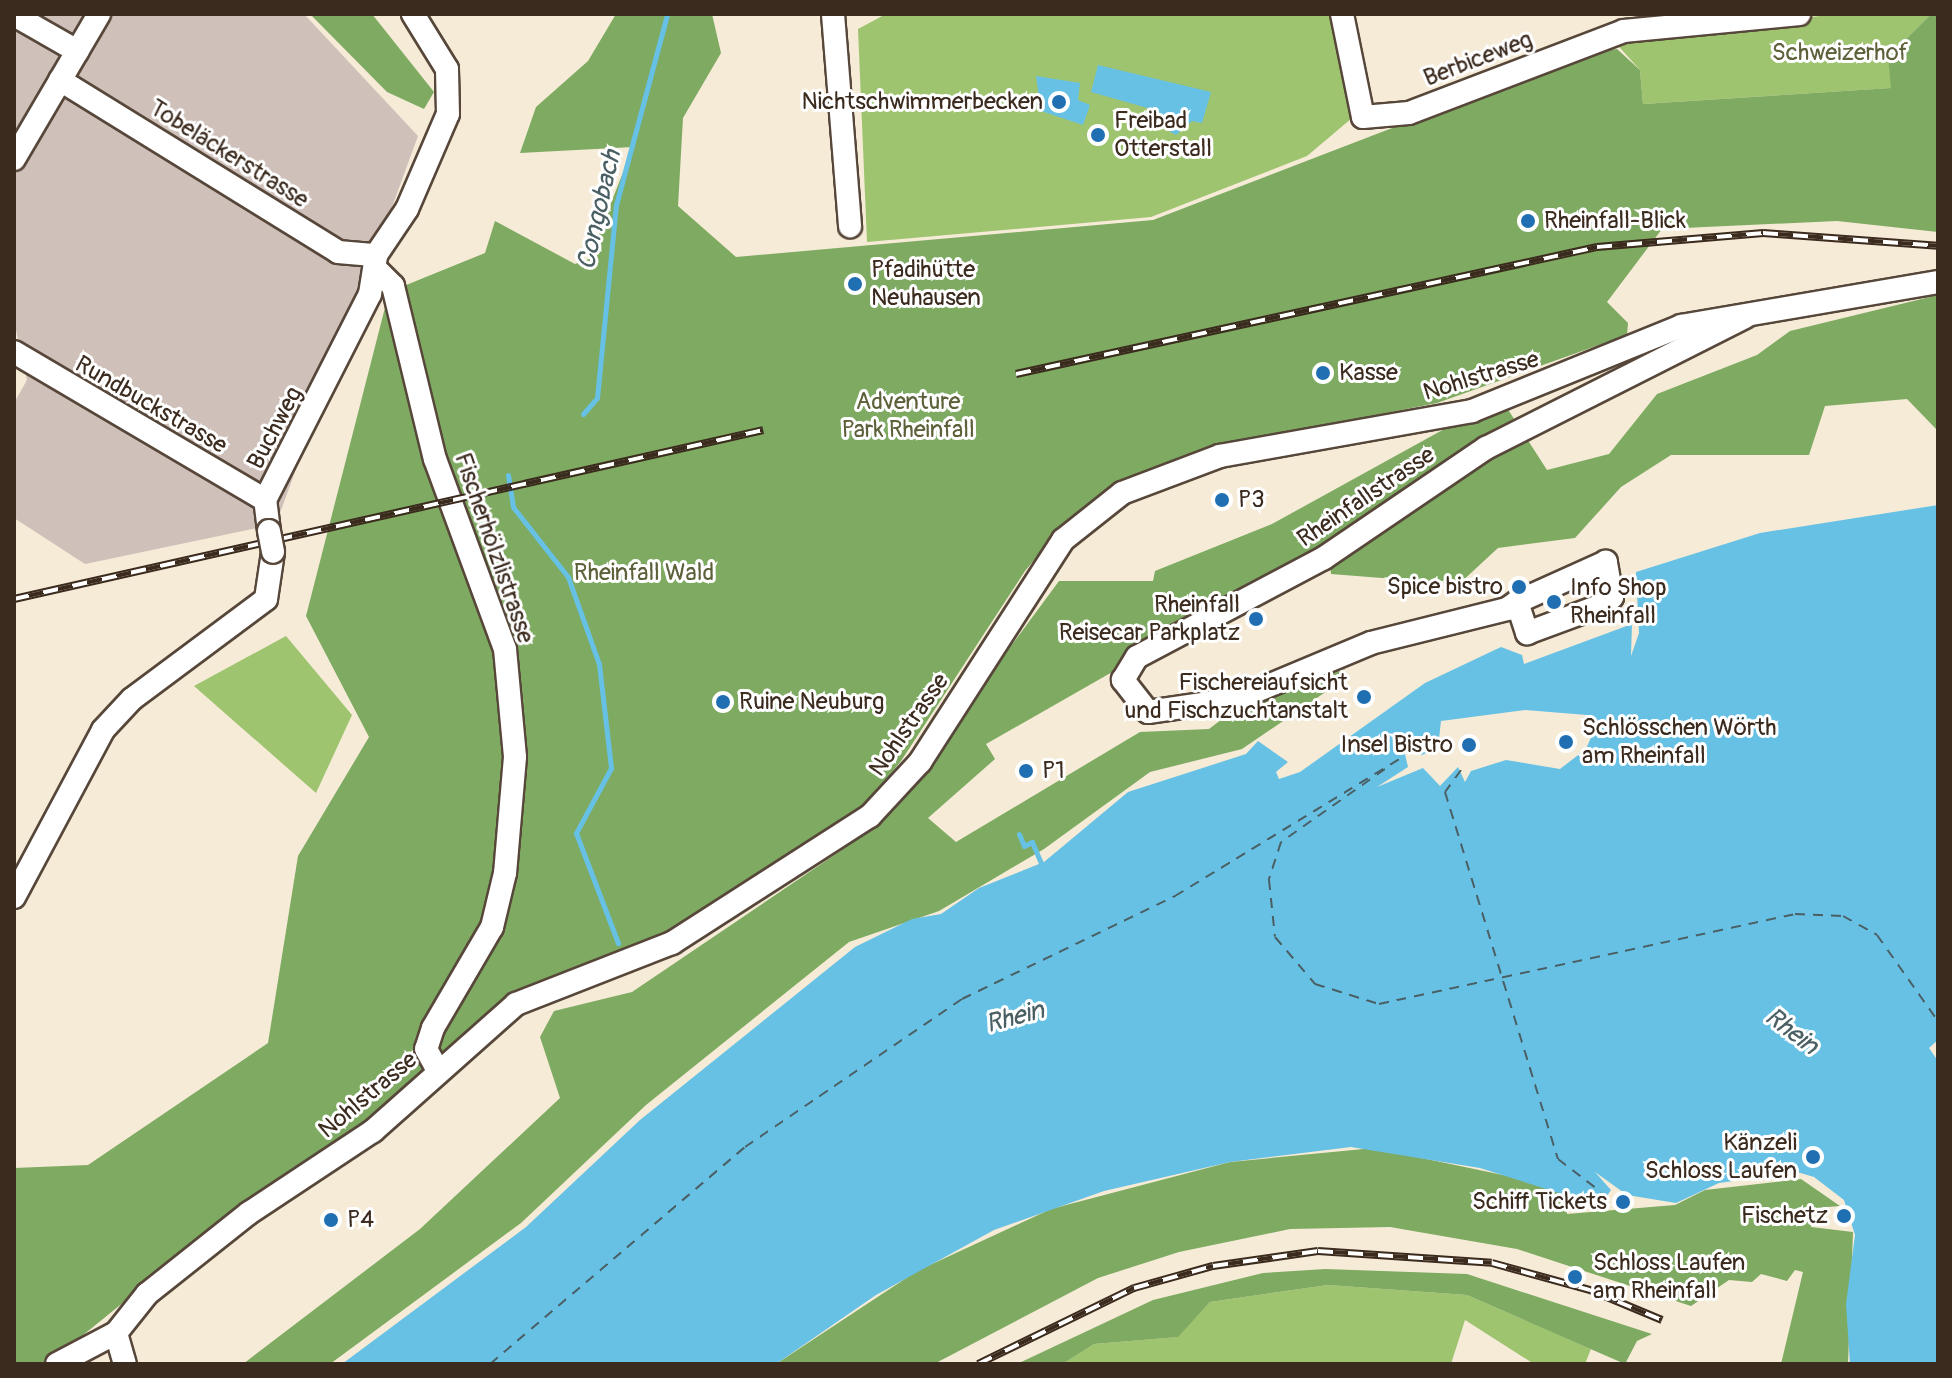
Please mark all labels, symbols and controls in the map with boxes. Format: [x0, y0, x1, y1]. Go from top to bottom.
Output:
street label: Berbiceweg [1420, 25, 1536, 93]
park label: Schweizerhof [1772, 39, 1908, 67]
place label: Nichtschwimmerbecken [802, 88, 1043, 116]
marker: Nichtschwimmerbecken [1050, 93, 1068, 111]
street label: Tobeläckerstrasse [144, 94, 314, 214]
place label: Freibad Otterstall [1114, 107, 1212, 163]
marker: Freibad Otterstall [1089, 126, 1107, 144]
water label: Congobach [571, 147, 629, 273]
place label: Rheinfall-Blick [1544, 207, 1686, 235]
marker: Rheinfall-Blick [1519, 212, 1537, 230]
place label: Pfadihütte Neuhausen [871, 256, 981, 312]
marker: Pfadihütte Neuhausen [846, 275, 864, 293]
street label: Nohlstrasse [1420, 345, 1542, 407]
street label: Rundbuckstrasse [70, 350, 232, 460]
place label: Kasse [1339, 359, 1398, 387]
marker: Kasse [1314, 364, 1332, 382]
street label: Buchweg [241, 382, 309, 474]
park label: Adventure Park Rheinfall [841, 388, 975, 444]
street label: Rheinfallstrasse [1292, 440, 1440, 554]
street label: Fischerhölzlistrasse [448, 449, 540, 647]
place label: P3 [1238, 486, 1265, 514]
marker: P3 [1213, 491, 1231, 509]
park label: Rheinfall Wald [574, 559, 714, 587]
place label: Spice bistro [1387, 573, 1503, 601]
place label: Info Shop Rheinfall [1570, 574, 1666, 630]
marker: Spice bistro [1510, 578, 1528, 596]
place label: Rheinfall Reisecar Parkplatz [1059, 591, 1240, 647]
marker: Info Shop Rheinfall [1545, 593, 1563, 611]
marker: Rheinfall Reisecar Parkplatz [1247, 610, 1265, 628]
street label: Nohlstrasse [863, 668, 955, 782]
place label: Fischereiaufsicht und Fischzuchtanstalt [1124, 669, 1348, 725]
place label: Ruine Neuburg [739, 688, 884, 716]
marker: Fischereiaufsicht und Fischzuchtanstalt [1355, 688, 1373, 706]
marker: Ruine Neuburg [714, 693, 732, 711]
place label: Schlösschen Wörth am Rheinfall [1582, 714, 1776, 770]
place label: Insel Bistro [1340, 731, 1453, 759]
marker: Schlösschen Wörth am Rheinfall [1557, 733, 1575, 751]
marker: Insel Bistro [1460, 736, 1478, 754]
place label: P1 [1042, 757, 1065, 785]
marker: P1 [1017, 762, 1035, 780]
water label: Rhein [982, 995, 1048, 1041]
water label: Rhein [1758, 1002, 1824, 1062]
street label: Nohlstrasse [313, 1046, 423, 1144]
place label: Känzeli Schloss Laufen [1645, 1129, 1797, 1185]
marker: Känzeli Schloss Laufen [1804, 1148, 1822, 1166]
place label: Schiff Tickets [1472, 1188, 1607, 1216]
marker: Schiff Tickets [1614, 1193, 1632, 1211]
place label: Fischetz [1741, 1202, 1828, 1230]
place label: P4 [347, 1206, 374, 1234]
marker: Fischetz [1835, 1207, 1853, 1225]
marker: P4 [322, 1211, 340, 1229]
place label: Schloss Laufen am Rheinfall [1593, 1249, 1745, 1305]
marker: Schloss Laufen am Rheinfall [1564, 1266, 1586, 1288]

